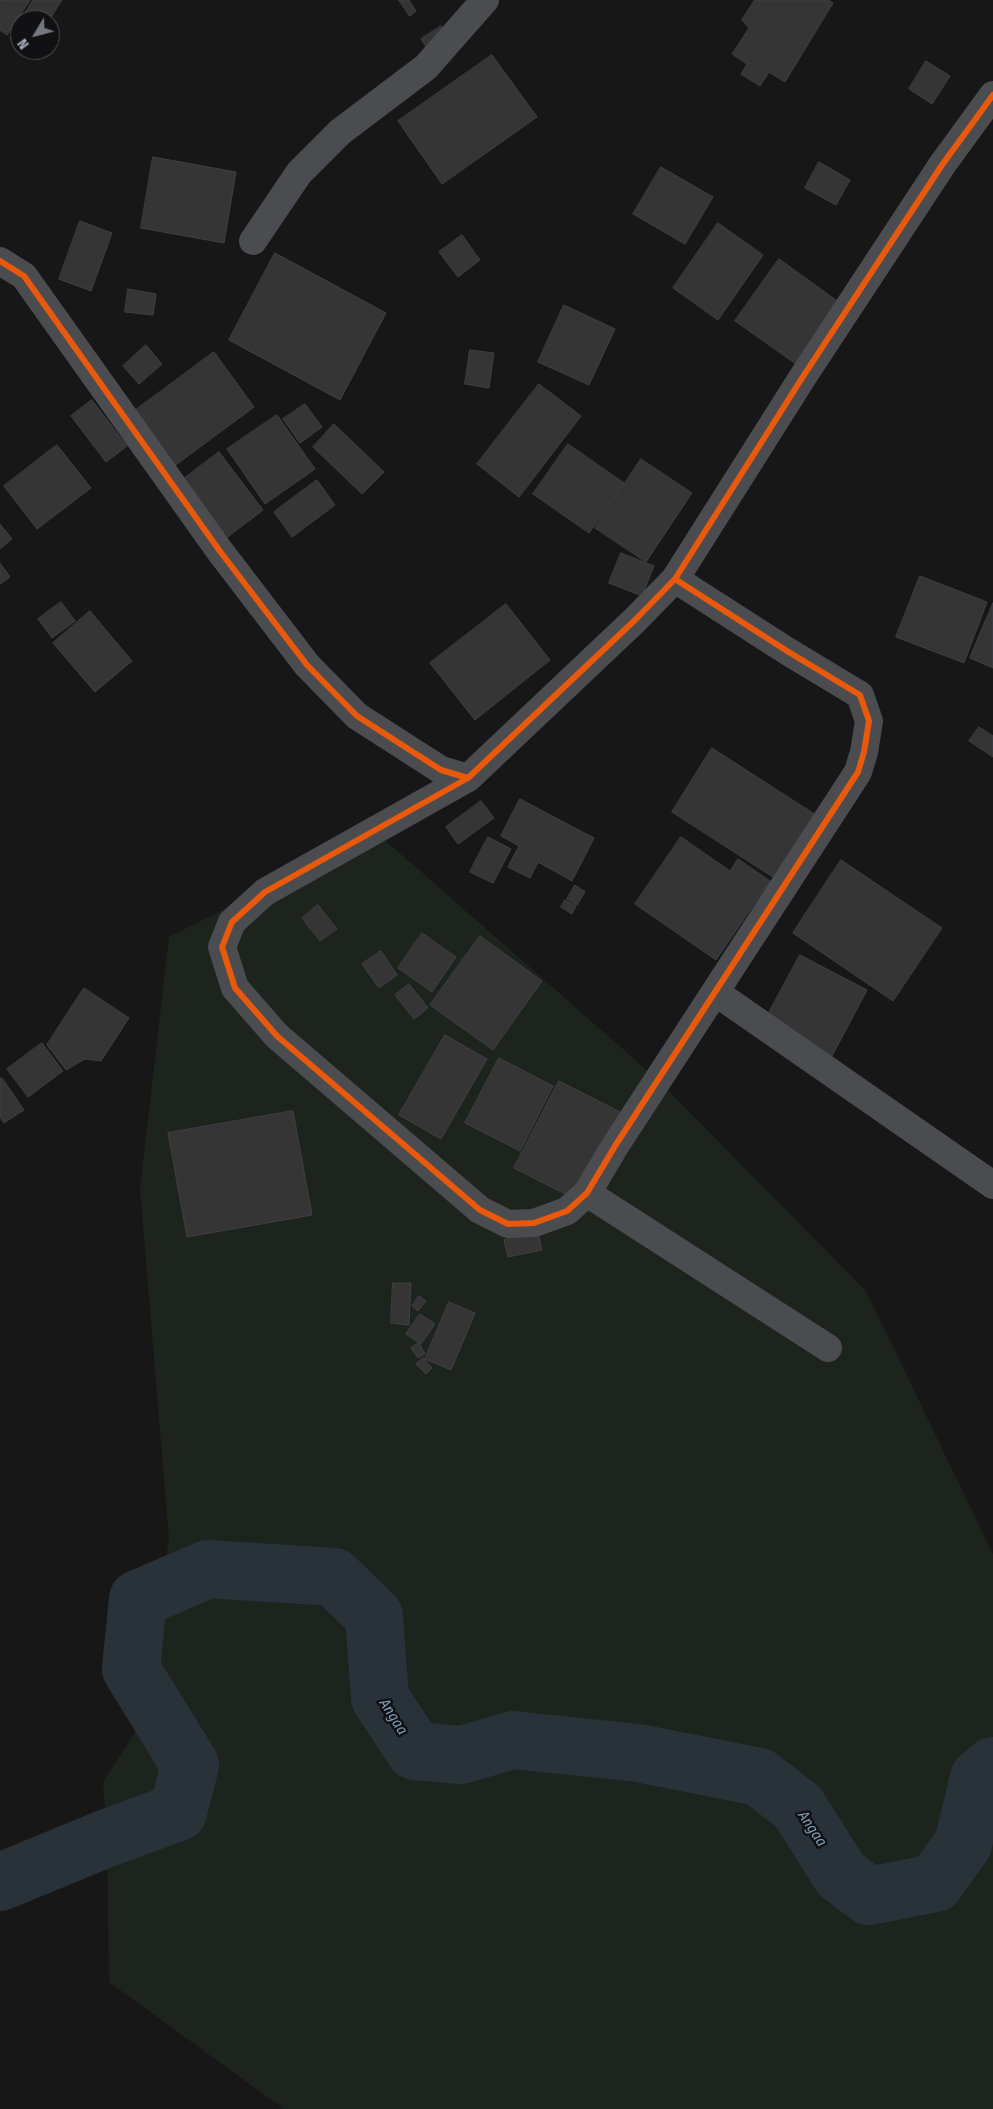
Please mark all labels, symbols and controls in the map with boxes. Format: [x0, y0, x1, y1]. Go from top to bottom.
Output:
north arrow [10, 10, 60, 60]
text: N [14, 35, 33, 52]
water label: Angaa [375, 1696, 411, 1738]
water label: Angaa [794, 1808, 830, 1850]

